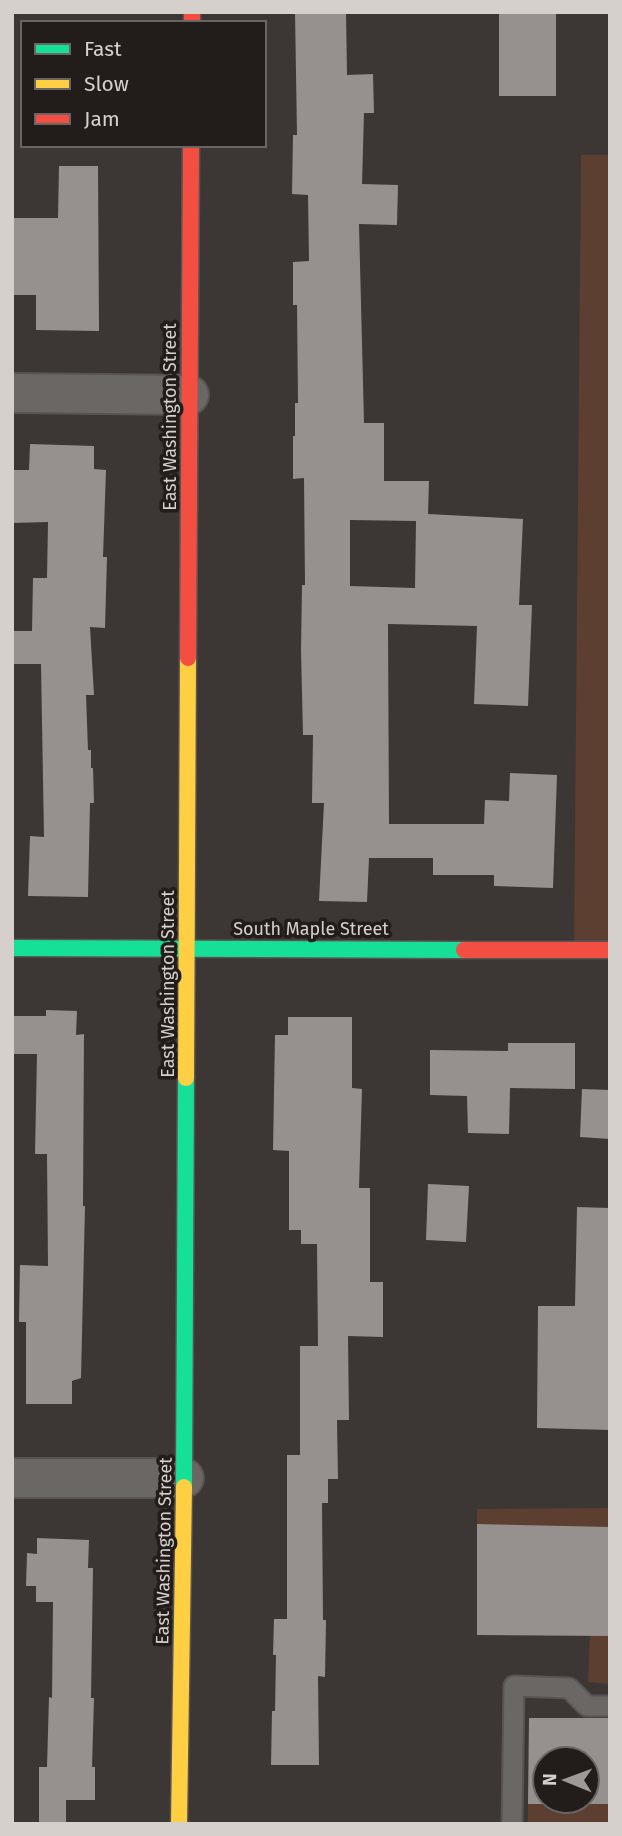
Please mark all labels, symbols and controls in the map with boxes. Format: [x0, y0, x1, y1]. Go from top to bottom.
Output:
legend [21, 21, 266, 147]
text: Fast [84, 36, 122, 62]
text: Slow [84, 71, 129, 97]
text: Jam [84, 106, 120, 132]
street label: East Washington Street [159, 323, 181, 511]
street label: East Washington Street [157, 890, 179, 1078]
street label: South Maple Street [233, 918, 389, 940]
street label: East Washington Street [151, 1457, 177, 1645]
north arrow [531, 1745, 601, 1815]
text: N [538, 1773, 561, 1786]

